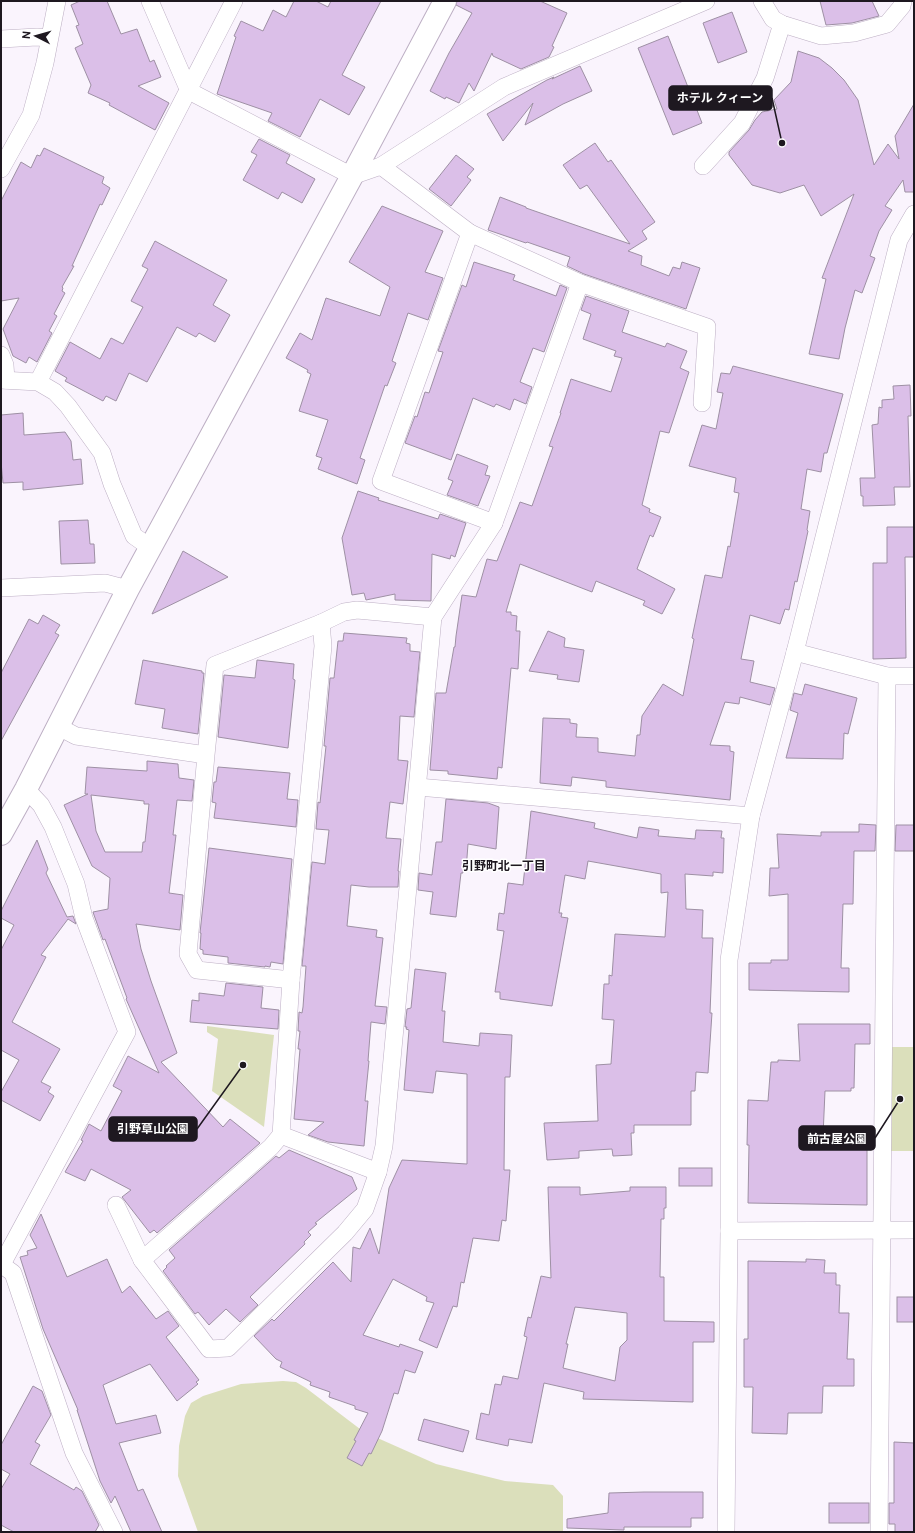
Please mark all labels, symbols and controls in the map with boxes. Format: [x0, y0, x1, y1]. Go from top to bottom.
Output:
north arrow [16, 16, 56, 56]
text: N [20, 30, 33, 40]
callout: ホテル クィーン [669, 86, 772, 110]
text: ホテル クィーン [677, 91, 763, 105]
district label: 引野町北一丁目 [462, 859, 546, 873]
callout: 引野草山公園 [109, 1117, 197, 1141]
text: 引野草山公園 [117, 1122, 189, 1136]
callout: 前古屋公園 [799, 1126, 875, 1150]
text: 前古屋公園 [807, 1132, 867, 1146]

